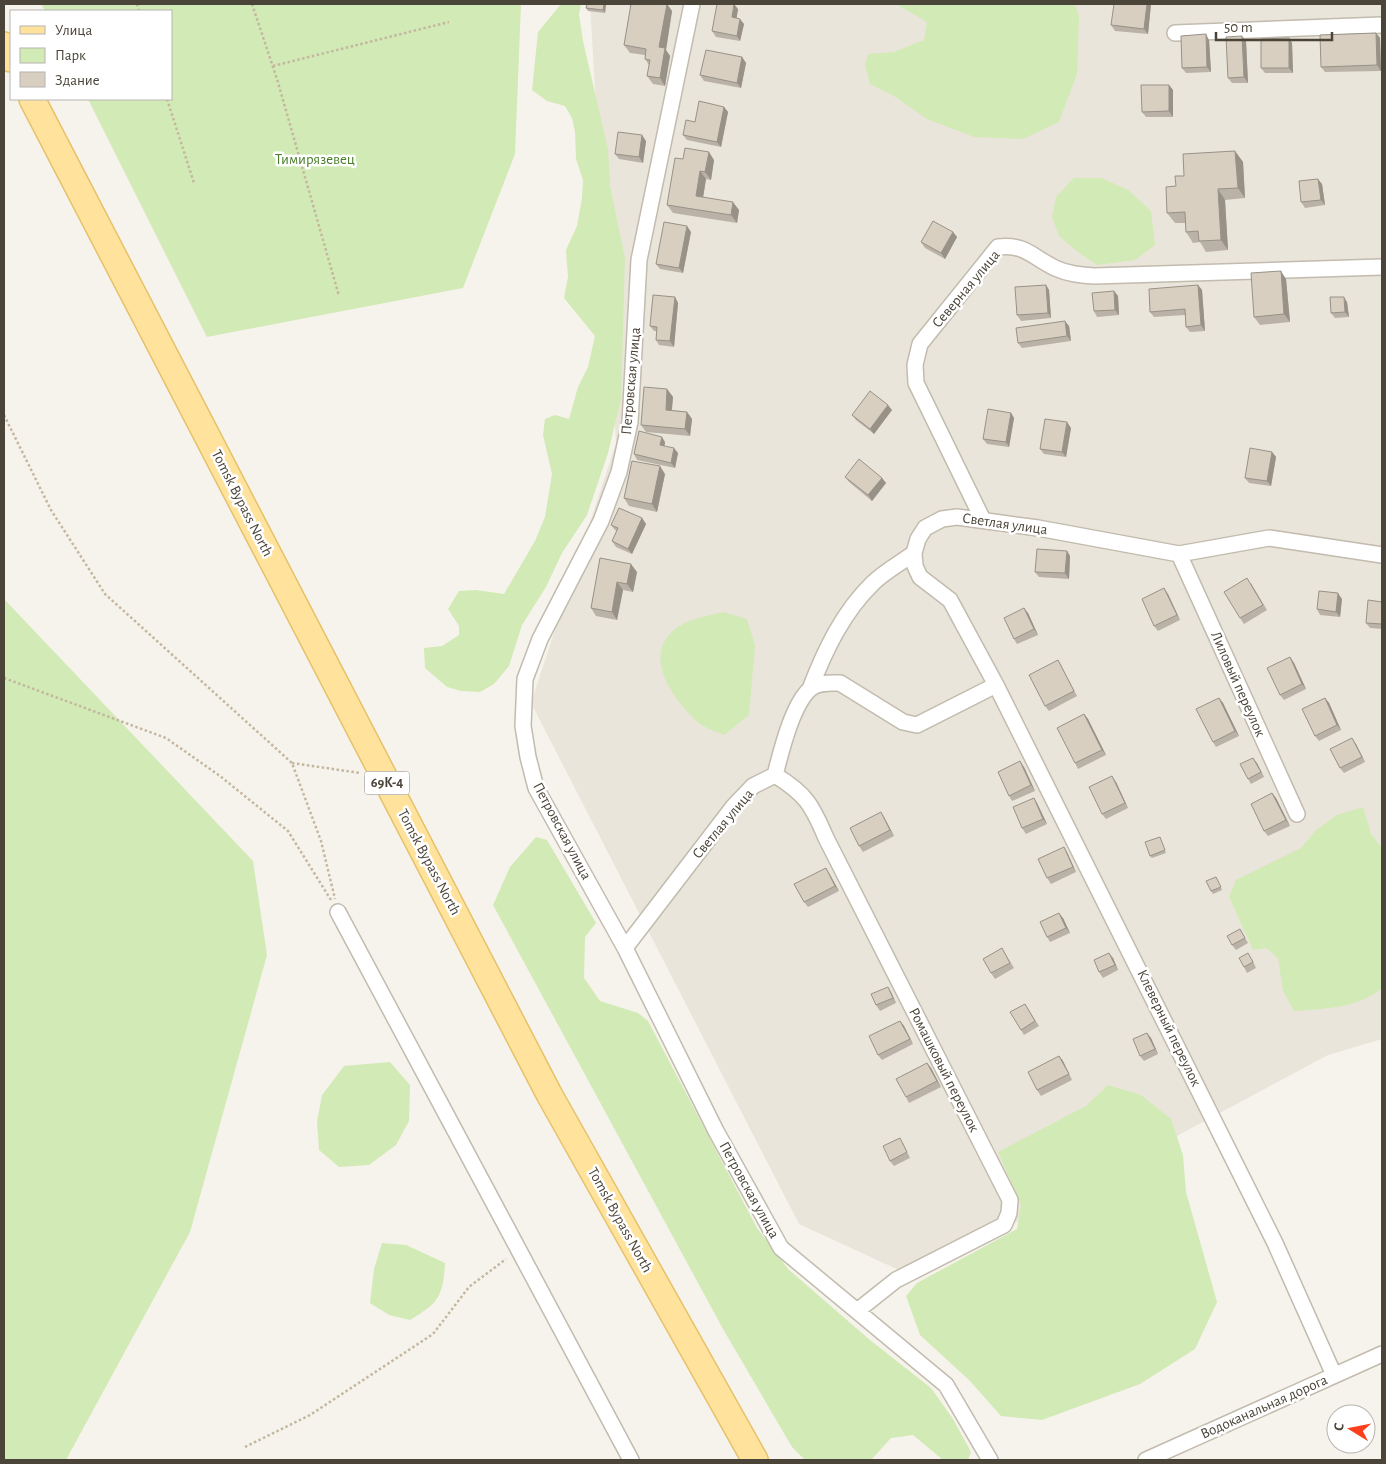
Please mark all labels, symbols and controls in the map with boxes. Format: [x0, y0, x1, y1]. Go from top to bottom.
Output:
legend [10, 10, 172, 100]
scale bar [1216, 10, 1332, 42]
text: 50 m [1224, 20, 1253, 35]
text: Улица [55, 23, 92, 38]
text: Парк [55, 48, 86, 63]
text: Здание [55, 73, 100, 88]
park label: Тимирязевец [275, 152, 355, 167]
street label: Северная улица [929, 247, 1003, 331]
street label: Петровская улица [619, 326, 643, 435]
street label: Tomsk Bypass North [209, 447, 275, 559]
street label: Светлая улица [961, 511, 1049, 537]
street label: Лиловый переулок [1208, 629, 1268, 739]
road number: 69К-4 [364, 771, 410, 794]
street label: Петровская улица [530, 780, 594, 882]
street label: Светлая улица [690, 786, 756, 862]
street label: Tomsk Bypass North [395, 807, 463, 917]
street label: Клеверный переулок [1134, 967, 1204, 1089]
street label: Ромашковый переулок [906, 1005, 982, 1135]
street label: Петровская улица [716, 1139, 782, 1241]
street label: Tomsk Bypass North [585, 1165, 655, 1275]
street label: Водоканальная дорога [1198, 1372, 1330, 1442]
north arrow [1326, 1404, 1376, 1454]
text: С [1332, 1422, 1347, 1432]

